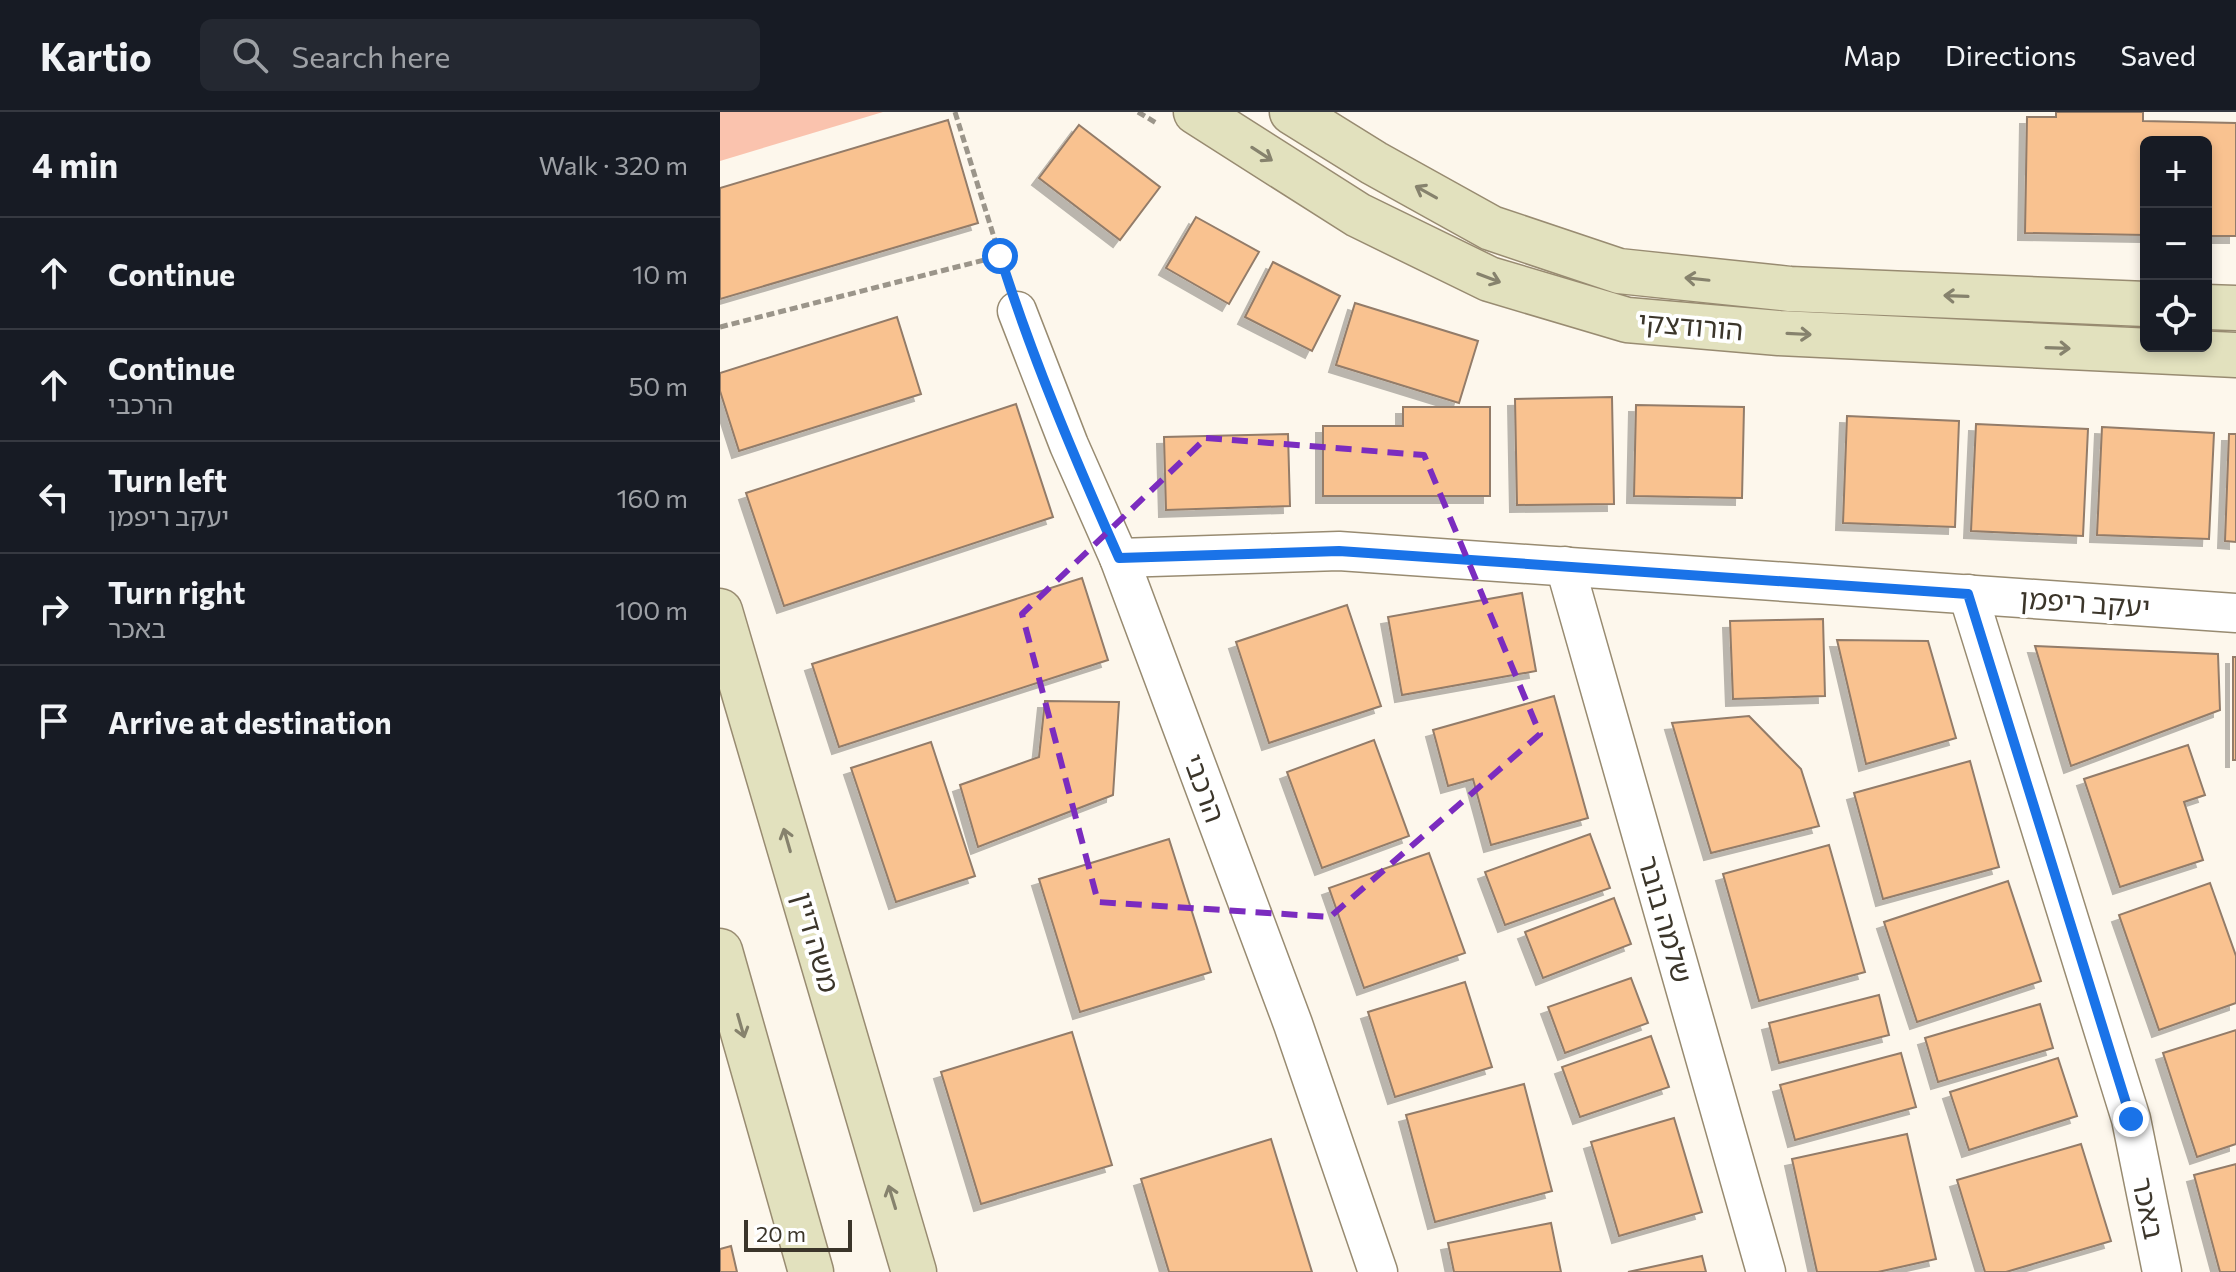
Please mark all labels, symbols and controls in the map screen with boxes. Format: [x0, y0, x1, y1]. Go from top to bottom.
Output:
search box [200, 19, 760, 91]
text: Kartio [40, 32, 152, 79]
icon: search [228, 33, 272, 77]
text: Search here [292, 37, 450, 74]
text: Map [1843, 38, 1901, 72]
text: Directions [1945, 38, 2076, 72]
text: Saved [2120, 38, 2196, 72]
map controls [2140, 136, 2212, 352]
button: + [2140, 136, 2212, 208]
text: 4 min [32, 143, 118, 185]
one-way arrow [1250, 146, 1272, 162]
text: Walk · 320 m [539, 149, 688, 180]
one-way arrow [1414, 184, 1438, 199]
button: − [2140, 208, 2212, 280]
route start [982, 238, 1018, 274]
icon: ahead [32, 251, 76, 295]
text: Continue [108, 255, 235, 292]
text: 10 m [632, 258, 688, 289]
one-way arrow [1477, 272, 1501, 286]
one-way arrow [1684, 272, 1711, 287]
button: locate [2140, 280, 2212, 352]
one-way arrow [1943, 288, 1970, 303]
street label: הורודצקי [1637, 303, 1745, 347]
one-way arrow [1785, 327, 1812, 342]
one-way arrow [2044, 340, 2071, 355]
text: Continue [108, 349, 235, 386]
icon: ahead [32, 363, 76, 407]
text: 50 m [628, 370, 688, 401]
text: הרכבי [108, 388, 173, 419]
text: Turn left [108, 461, 227, 498]
icon: left [32, 475, 76, 519]
text: 160 m [616, 482, 688, 513]
text: יעקב ריפמן [108, 500, 229, 531]
text: Turn right [108, 573, 245, 610]
street label: יעקב ריפמן [2019, 580, 2151, 624]
icon: right [32, 587, 76, 631]
text: 100 m [615, 594, 688, 625]
text: באכר [108, 612, 166, 643]
icon: arrive [32, 699, 76, 743]
text: Arrive at destination [108, 703, 392, 740]
street label: הרכבי [1177, 749, 1233, 827]
one-way arrow [779, 828, 794, 854]
street label: שלמה בובר [1632, 851, 1700, 987]
street label: משה דיין [786, 888, 848, 996]
one-way arrow [735, 1012, 750, 1038]
route end [2113, 1101, 2149, 1137]
street label: באכר [2126, 1174, 2172, 1242]
one-way arrow [884, 1185, 899, 1211]
scale bar [744, 1216, 852, 1252]
text: 20 m [756, 1220, 806, 1247]

